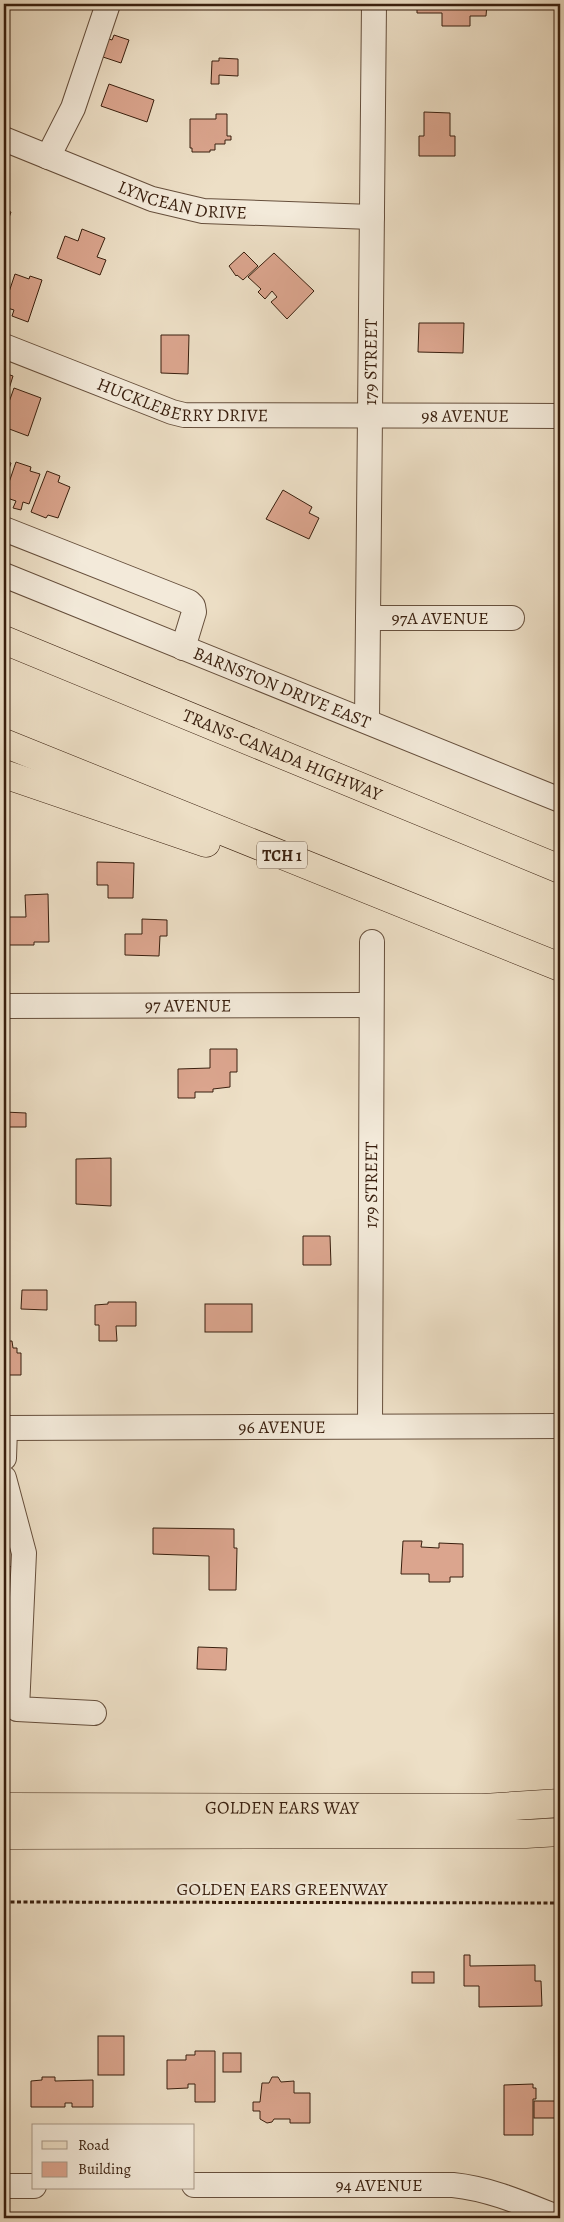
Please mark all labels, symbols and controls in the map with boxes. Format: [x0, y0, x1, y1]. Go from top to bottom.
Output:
street label: LYNCEAN DRIVE [115, 175, 247, 225]
street label: 179 STREET [358, 318, 383, 406]
street label: HUCKLEBERRY DRIVE [93, 372, 268, 427]
street label: 98 AVENUE [421, 404, 509, 428]
street label: 97A AVENUE [391, 606, 489, 630]
street label: BARNSTON DRIVE EAST [190, 641, 374, 734]
street label: TRANS-CANADA HIGHWAY [179, 703, 387, 807]
road number: TCH 1 [257, 842, 307, 868]
street label: 97 AVENUE [145, 993, 231, 1018]
street label: 179 STREET [359, 1141, 383, 1229]
street label: 96 AVENUE [238, 1415, 326, 1439]
street label: GOLDEN EARS WAY [205, 1795, 360, 1820]
street label: GOLDEN EARS GREENWAY [177, 1877, 389, 1901]
legend [32, 2124, 195, 2190]
text: Road [78, 2135, 110, 2155]
text: Building [78, 2159, 131, 2179]
street label: 94 AVENUE [335, 2173, 423, 2197]

